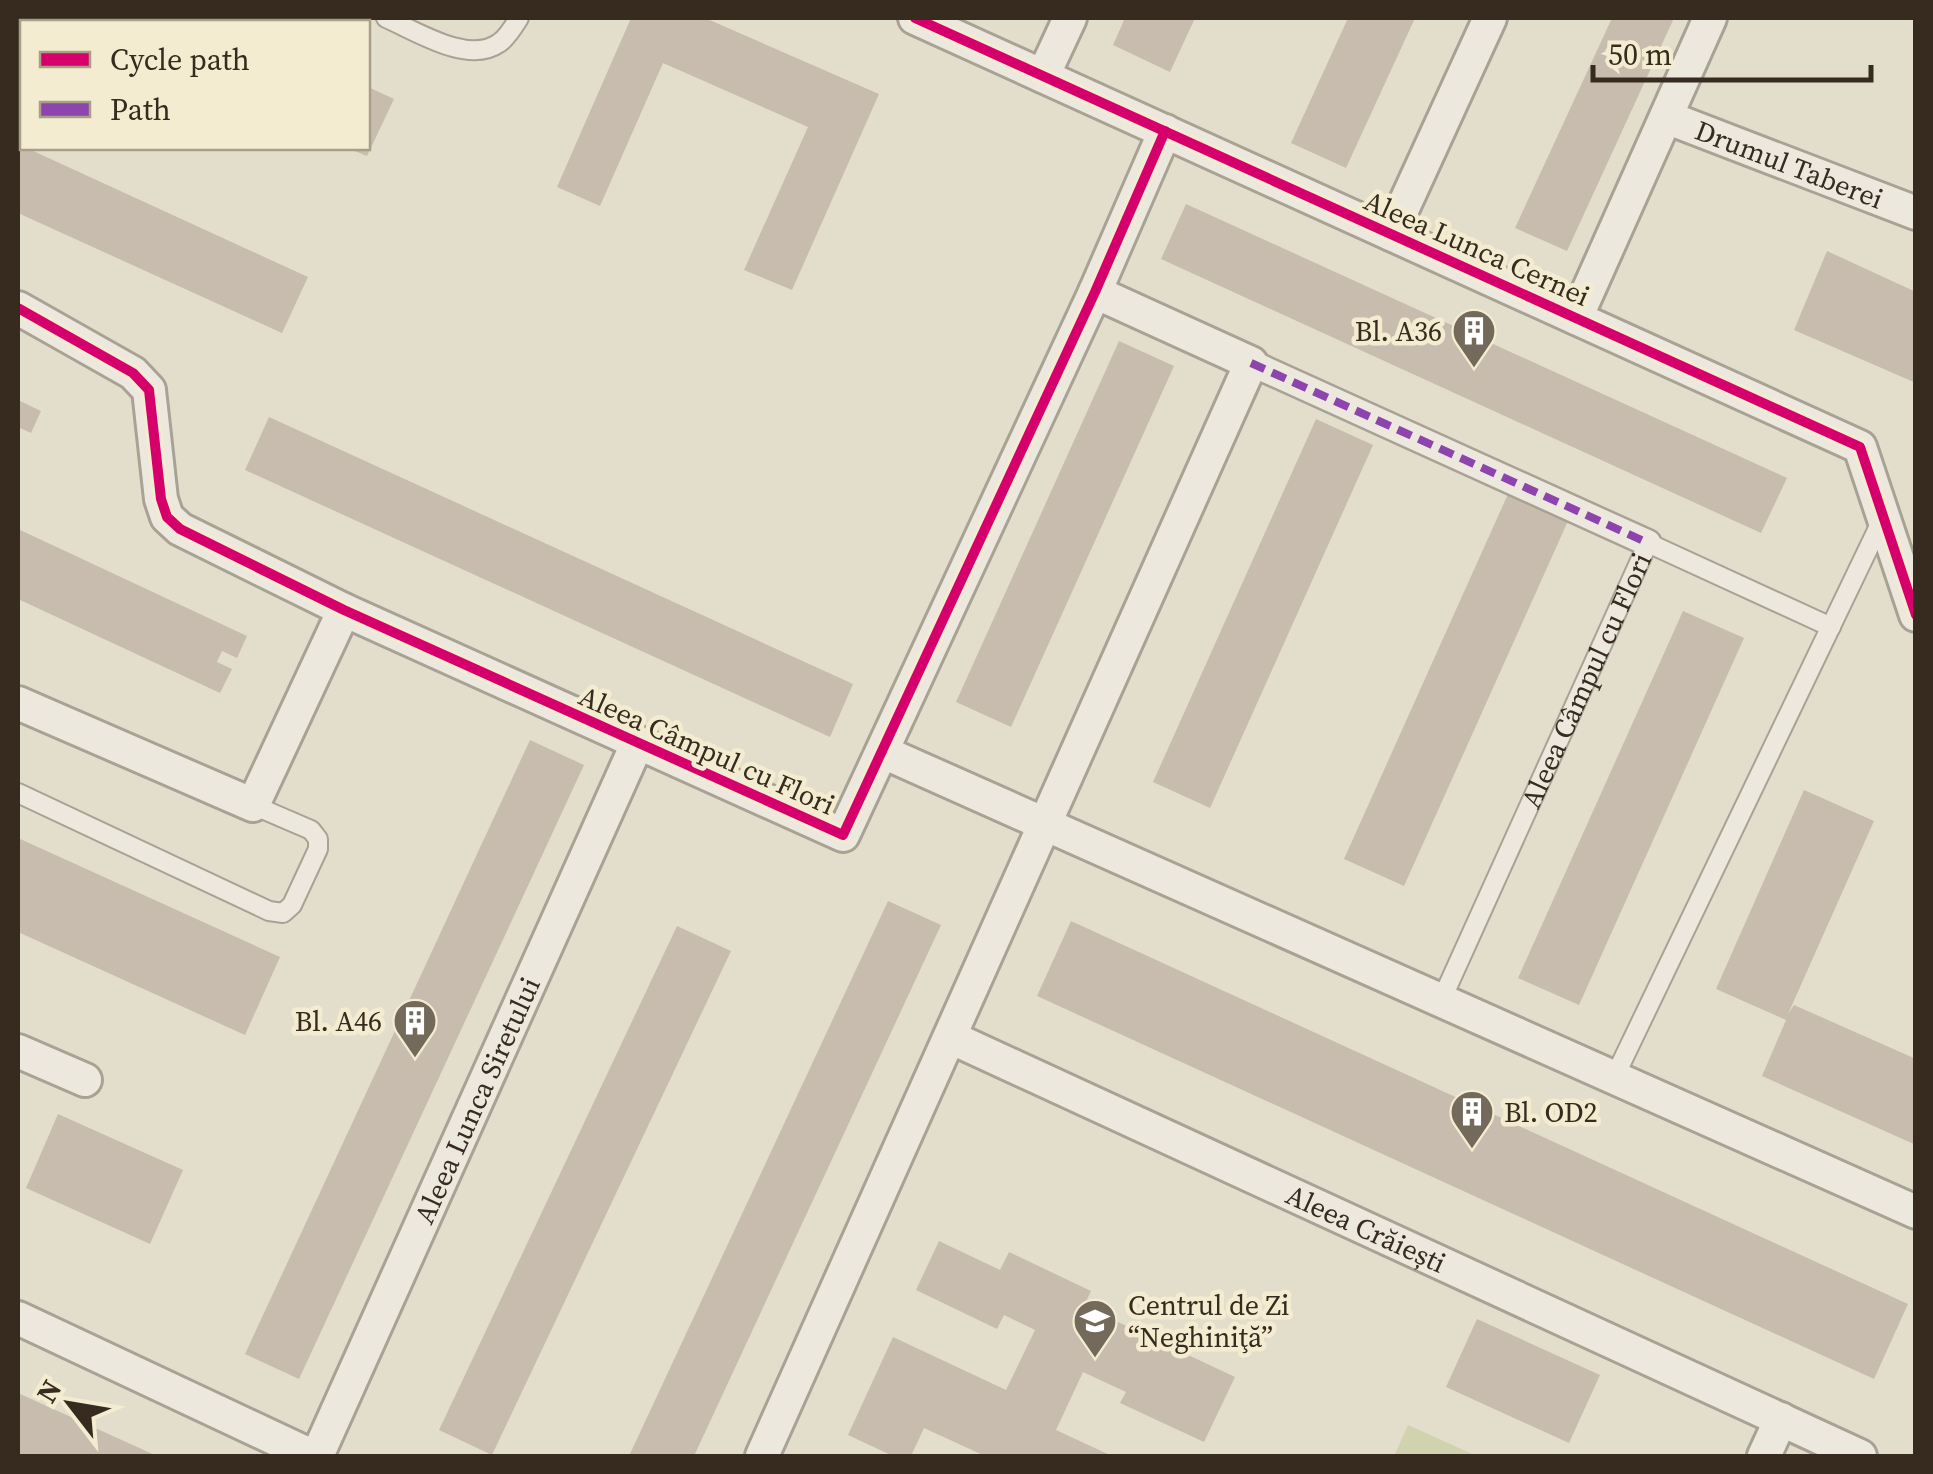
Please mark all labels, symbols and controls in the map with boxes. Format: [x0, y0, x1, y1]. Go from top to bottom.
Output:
legend [20, 20, 370, 150]
scale bar [1593, 20, 1870, 82]
text: 50 m [1608, 34, 1672, 75]
text: Cycle path [110, 39, 250, 80]
text: Path [110, 89, 171, 130]
street label: Drumul Taberei [1690, 111, 1889, 218]
street label: Aleea Lunca Cernei [1358, 181, 1596, 315]
building icon: Bl. A36 [1451, 308, 1497, 369]
place label: Bl. A36 [1355, 312, 1442, 350]
street label: Aleea Câmpul cu Flori [1512, 546, 1660, 814]
street label: Aleea Câmpul cu Flori [573, 676, 841, 824]
street label: Aleea Lunca Siretului [405, 971, 549, 1230]
building icon: Bl. A46 [392, 998, 438, 1059]
place label: Bl. A46 [295, 1002, 382, 1040]
building icon: Bl. OD2 [1449, 1089, 1495, 1150]
place label: Bl. OD2 [1504, 1093, 1598, 1131]
street label: Aleea Crăiești [1280, 1175, 1452, 1282]
place label: Centrul de Zi “Neghiniţă” [1128, 1286, 1289, 1356]
school or university icon: Centrul de Zi “Neghiniţă” [1072, 1298, 1118, 1359]
north arrow [20, 1354, 120, 1454]
text: N [27, 1373, 70, 1410]

